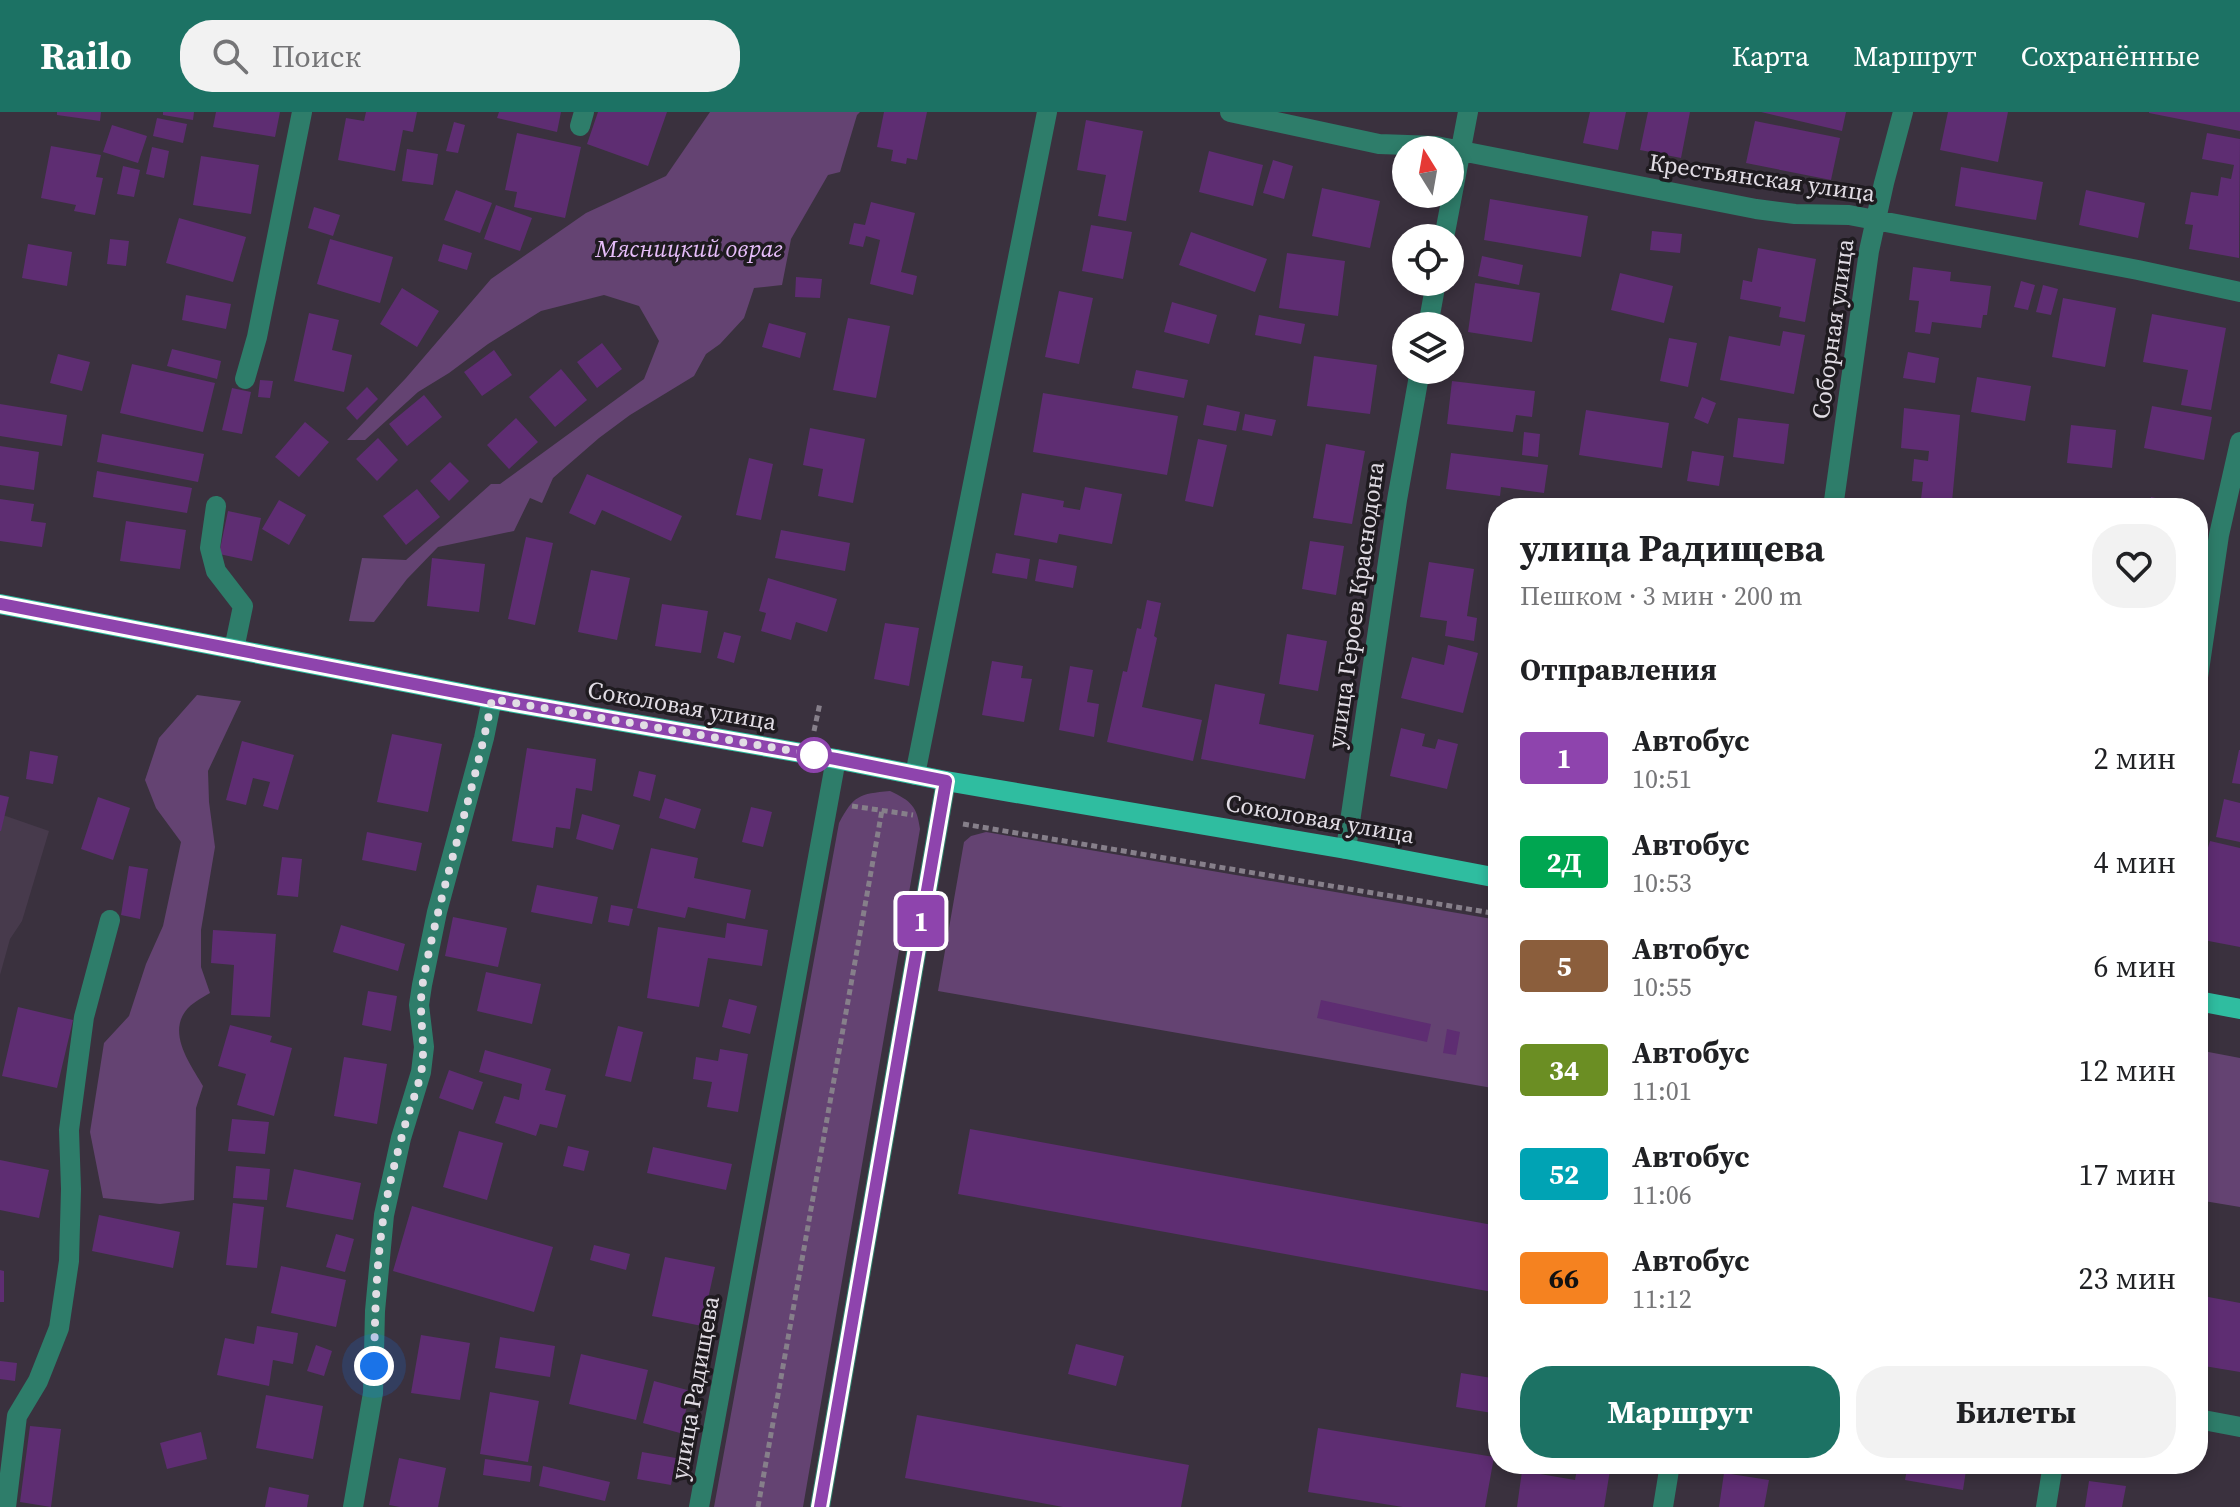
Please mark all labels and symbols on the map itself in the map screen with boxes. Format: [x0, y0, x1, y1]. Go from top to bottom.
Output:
north arrow [1392, 136, 1464, 208]
street label: Крестьянская улица [1647, 145, 1878, 210]
park label: Мясницкий овраг [594, 232, 783, 265]
street label: Соборная улица [1804, 236, 1862, 421]
street label: улица Героев Краснодона [1319, 459, 1392, 750]
street label: Соколовая улица [585, 673, 780, 738]
unlabelled marker [797, 738, 831, 772]
street label: Соколовая улица [1223, 786, 1418, 851]
line badge: 1 [895, 895, 947, 947]
street label: улица Радищева [662, 1293, 727, 1482]
your location [354, 1346, 394, 1386]

